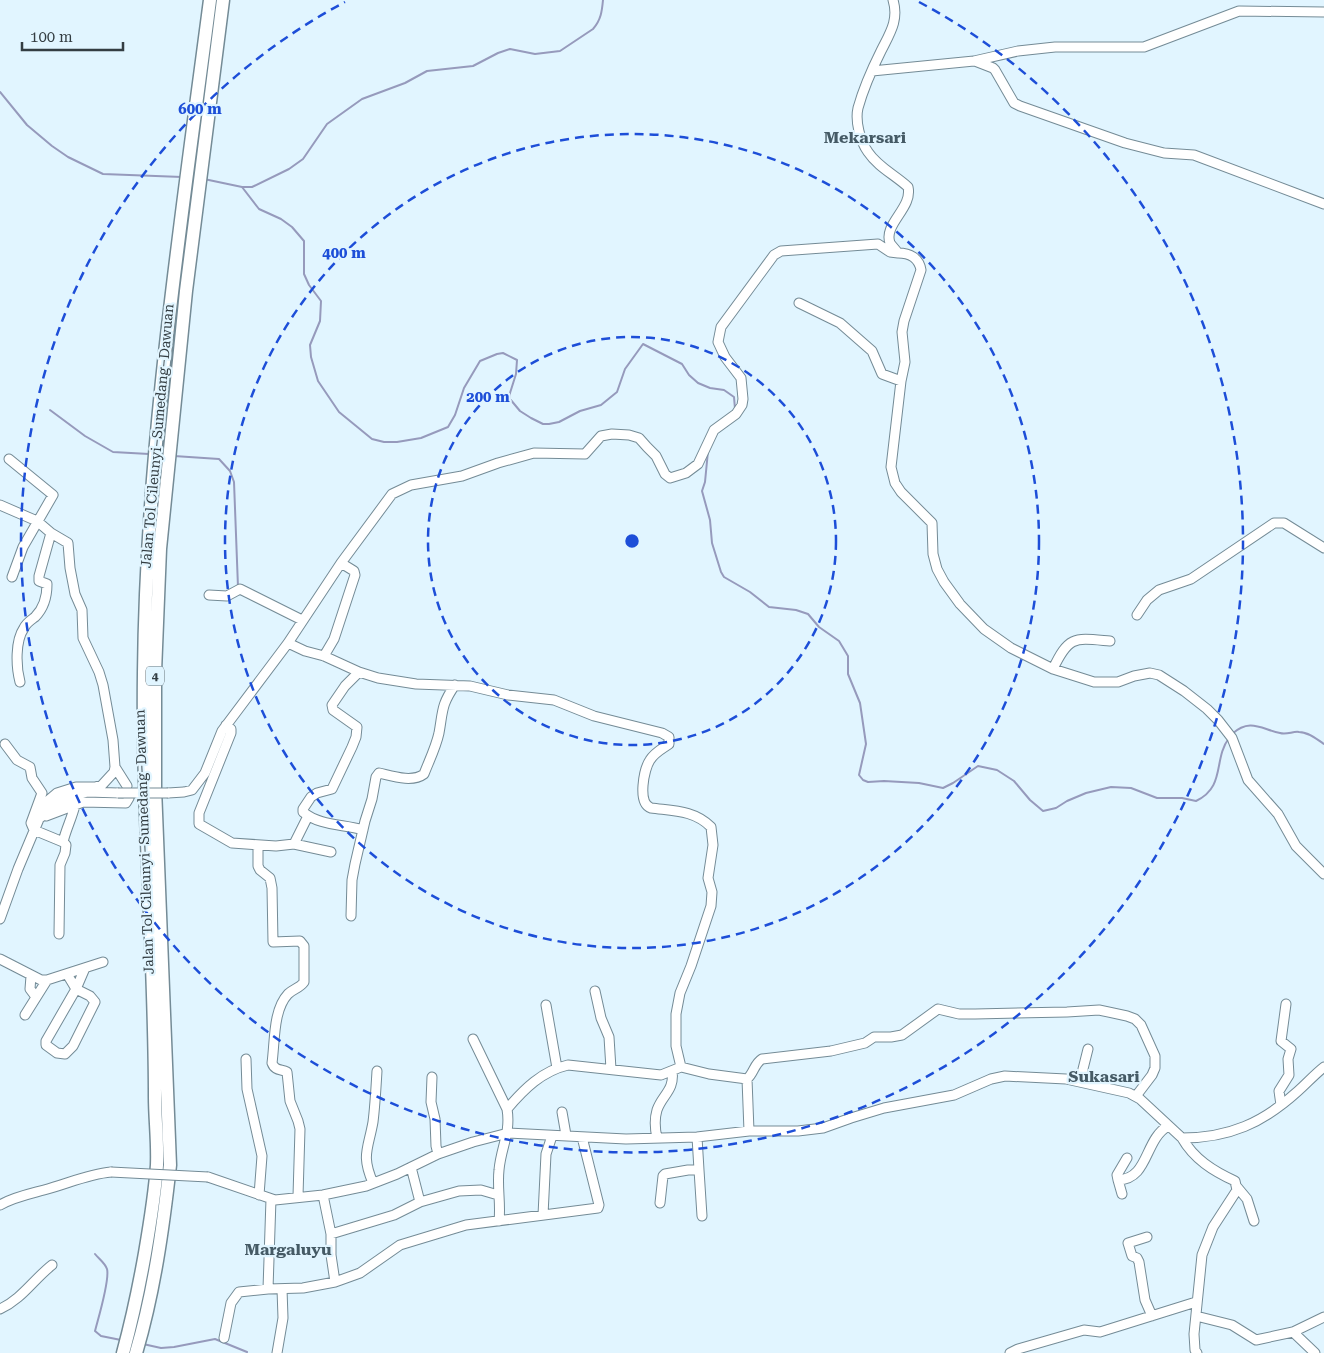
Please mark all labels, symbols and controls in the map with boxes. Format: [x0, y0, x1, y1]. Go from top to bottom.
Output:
scale bar [22, 20, 124, 52]
text: 100 m [30, 28, 73, 46]
text: 600 m [178, 100, 222, 118]
district label: Mekarsari [824, 128, 907, 147]
text: 400 m [322, 244, 366, 262]
street label: Jalan Tol Cileunyi–Sumedang–Dawuan [137, 303, 177, 569]
text: 200 m [466, 388, 510, 406]
centre of rings [623, 532, 641, 550]
road number: 4 [146, 666, 164, 686]
street label: Jalan Tol Cileunyi–Sumedang–Dawuan [131, 709, 157, 975]
district label: Sukasari [1068, 1067, 1140, 1086]
district label: Margaluyu [244, 1240, 332, 1259]

